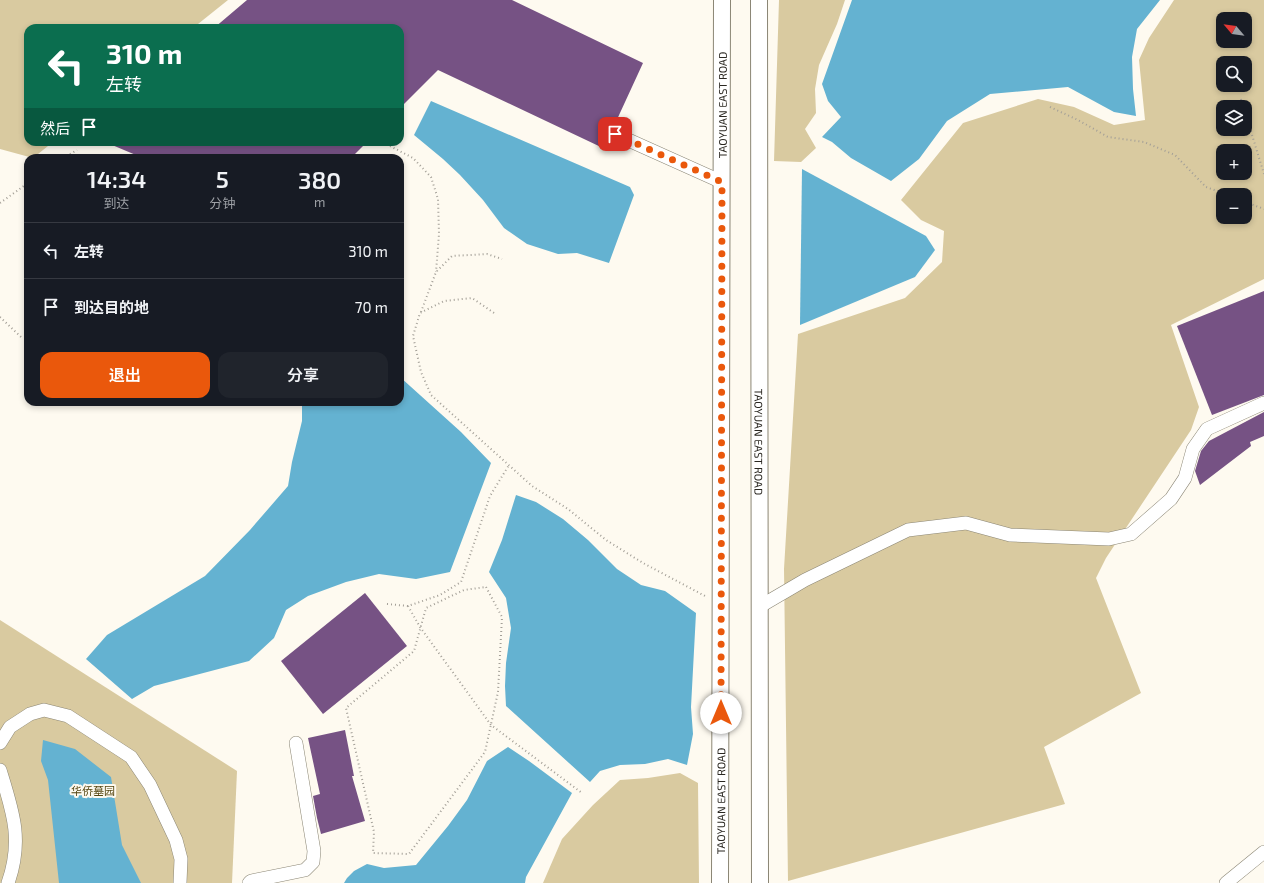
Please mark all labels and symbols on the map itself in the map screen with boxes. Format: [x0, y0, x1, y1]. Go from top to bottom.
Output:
north arrow [1216, 12, 1252, 48]
street label: TAOYUAN EAST ROAD [715, 52, 728, 158]
pin [598, 117, 632, 151]
street label: TAOYUAN EAST ROAD [753, 389, 766, 495]
position arrow [700, 692, 742, 734]
street label: TAOYUAN EAST ROAD [714, 748, 727, 854]
park label: 华侨墓园 [71, 784, 115, 797]

